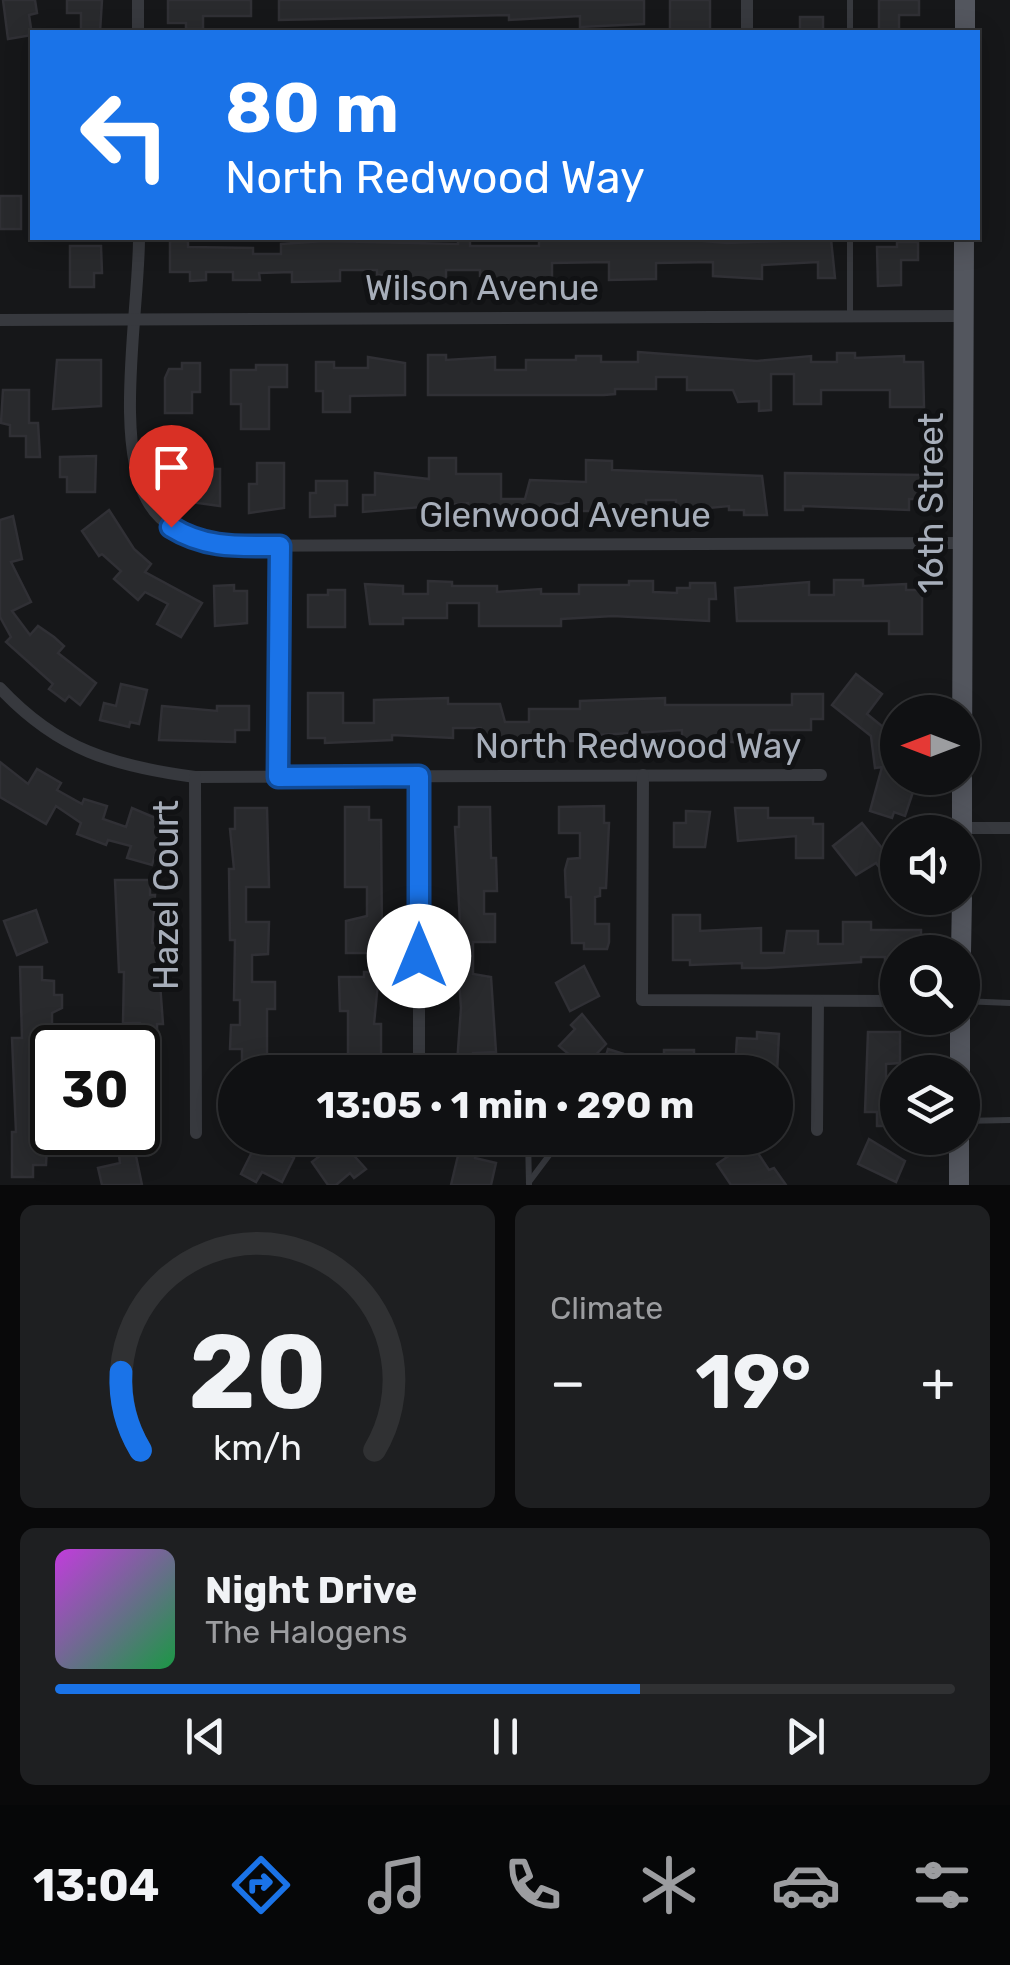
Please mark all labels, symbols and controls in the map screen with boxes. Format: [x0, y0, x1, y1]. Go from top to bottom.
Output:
text: 80 m [225, 67, 399, 150]
icon: left [60, 70, 190, 200]
text: North Redwood Way [225, 151, 645, 204]
street label: Wilson Avenue [365, 267, 599, 309]
street label: 16th Street [910, 413, 952, 593]
pin [129, 425, 214, 528]
icon: arrive [144, 440, 199, 495]
street label: Glenwood Avenue [419, 494, 711, 536]
north arrow [880, 695, 980, 795]
map controls [880, 695, 980, 1155]
street label: North Redwood Way [475, 725, 801, 767]
street label: Hazel Court [145, 800, 187, 990]
button: sound [880, 815, 980, 915]
position arrow [367, 904, 471, 1008]
button: search [880, 935, 980, 1035]
speed limit sign: 30 [30, 1025, 160, 1155]
button: layers [880, 1055, 980, 1155]
text: 13:05 · 1 min · 290 m [317, 1082, 694, 1128]
text: Climate [550, 1289, 663, 1327]
text: 20 [188, 1311, 327, 1434]
text: 19° [695, 1338, 811, 1427]
text: − [550, 1350, 586, 1415]
text: + [921, 1350, 955, 1415]
text: km/h [213, 1427, 302, 1469]
text: Night Drive [205, 1567, 417, 1613]
text: The Halogens [205, 1613, 408, 1651]
icon: previous [178, 1709, 233, 1764]
icon: pause [478, 1709, 533, 1764]
icon: next [778, 1709, 833, 1764]
icon: directions [226, 1850, 296, 1920]
icon: music [362, 1850, 432, 1920]
icon: phone [498, 1850, 568, 1920]
icon: climate [634, 1850, 704, 1920]
icon: car [771, 1850, 841, 1920]
icon: filters [907, 1850, 977, 1920]
text: 13:04 [33, 1859, 160, 1912]

